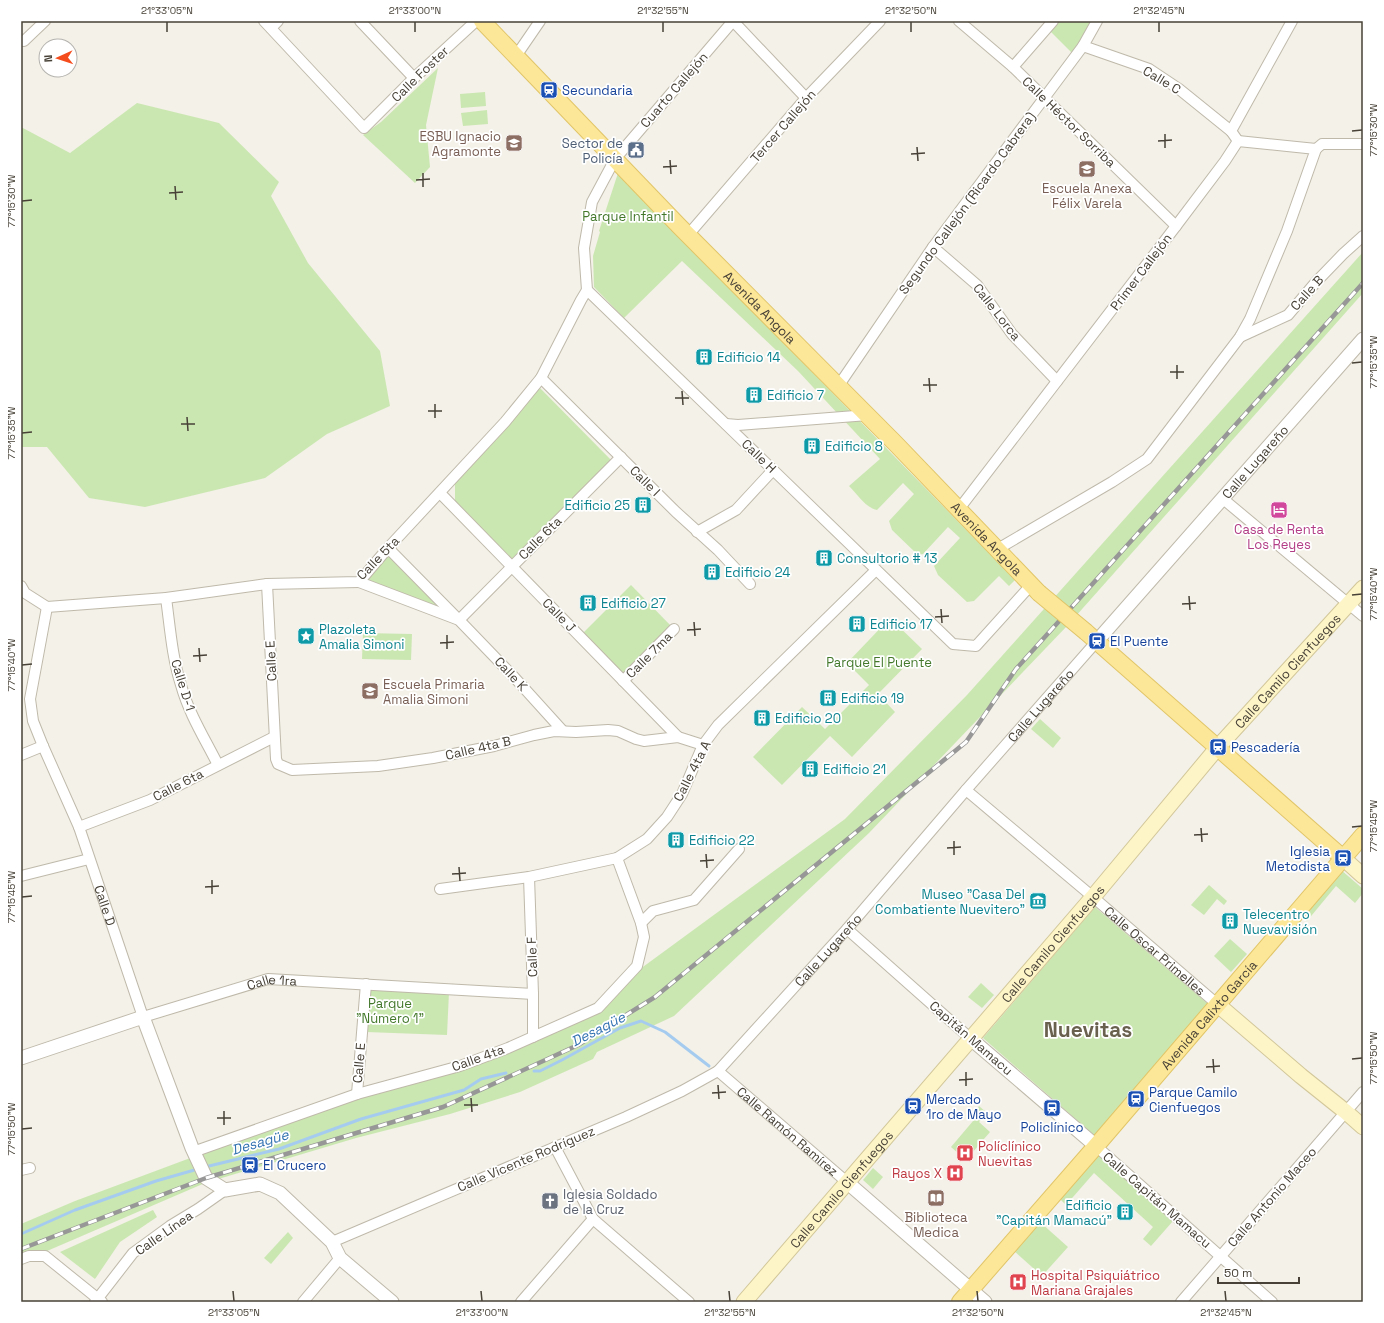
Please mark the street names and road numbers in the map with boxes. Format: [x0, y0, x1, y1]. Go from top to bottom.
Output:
street label: Calle Foster [388, 42, 452, 106]
street label: Cuarto Callejón [636, 49, 712, 131]
street label: Calle C [1140, 62, 1184, 98]
street label: Calle Héctor Sorriba [1019, 73, 1120, 171]
street label: Tercer Callejón [747, 86, 819, 166]
street label: Segundo Callejón (Ricardo Cabrera) [895, 108, 1039, 298]
street label: Primer Callejón [1106, 230, 1176, 314]
street label: Avenida Angola [720, 267, 800, 348]
street label: Calle B [1287, 272, 1327, 314]
street label: Calle Lorca [969, 280, 1025, 345]
street label: Calle Lugareño [1218, 421, 1292, 502]
street label: Calle H [738, 435, 780, 477]
street label: Calle I [626, 462, 664, 500]
street label: Avenida Angola [947, 498, 1026, 579]
street label: Calle 6ta [515, 512, 566, 563]
street label: Calle 5ta [353, 532, 403, 583]
street label: Calle J [539, 594, 580, 636]
street label: Calle Camilo Cienfuegos [1231, 610, 1344, 732]
street label: Calle 7ma [622, 628, 676, 682]
street label: Calle E [261, 640, 281, 682]
street label: Calle K [491, 653, 531, 695]
street label: Calle D-1 [167, 657, 199, 713]
street label: Calle Lugareño [1004, 665, 1077, 746]
street label: Calle 4ta B [444, 732, 512, 764]
street label: Calle 4ta A [669, 738, 715, 804]
street label: Calle 6ta [150, 765, 207, 805]
street label: Calle Camilo Cienfuegos [997, 881, 1108, 1006]
street label: Calle D [91, 883, 120, 928]
street label: Calle Oscar Primelles [1101, 902, 1209, 999]
street label: Calle Lugareño [791, 910, 865, 990]
street label: Calle F [523, 937, 541, 977]
street label: Avenida Calixto García [1157, 956, 1261, 1073]
street label: Calle 1ra [245, 971, 298, 994]
street label: Capitán Mamacu [926, 997, 1016, 1079]
street label: Calle 4ta [449, 1040, 507, 1075]
street label: Calle E [349, 1042, 369, 1084]
street label: Calle Ramón Ramírez [733, 1083, 842, 1180]
street label: Calle Vicente Rodríguez [455, 1122, 597, 1196]
street label: Calle Camilo Cienfuegos [786, 1127, 897, 1251]
street label: Calle Antonio Maceo [1224, 1143, 1320, 1251]
street label: Calle Capitán Mamacu [1099, 1148, 1215, 1252]
street label: Calle Línea [132, 1207, 197, 1259]

